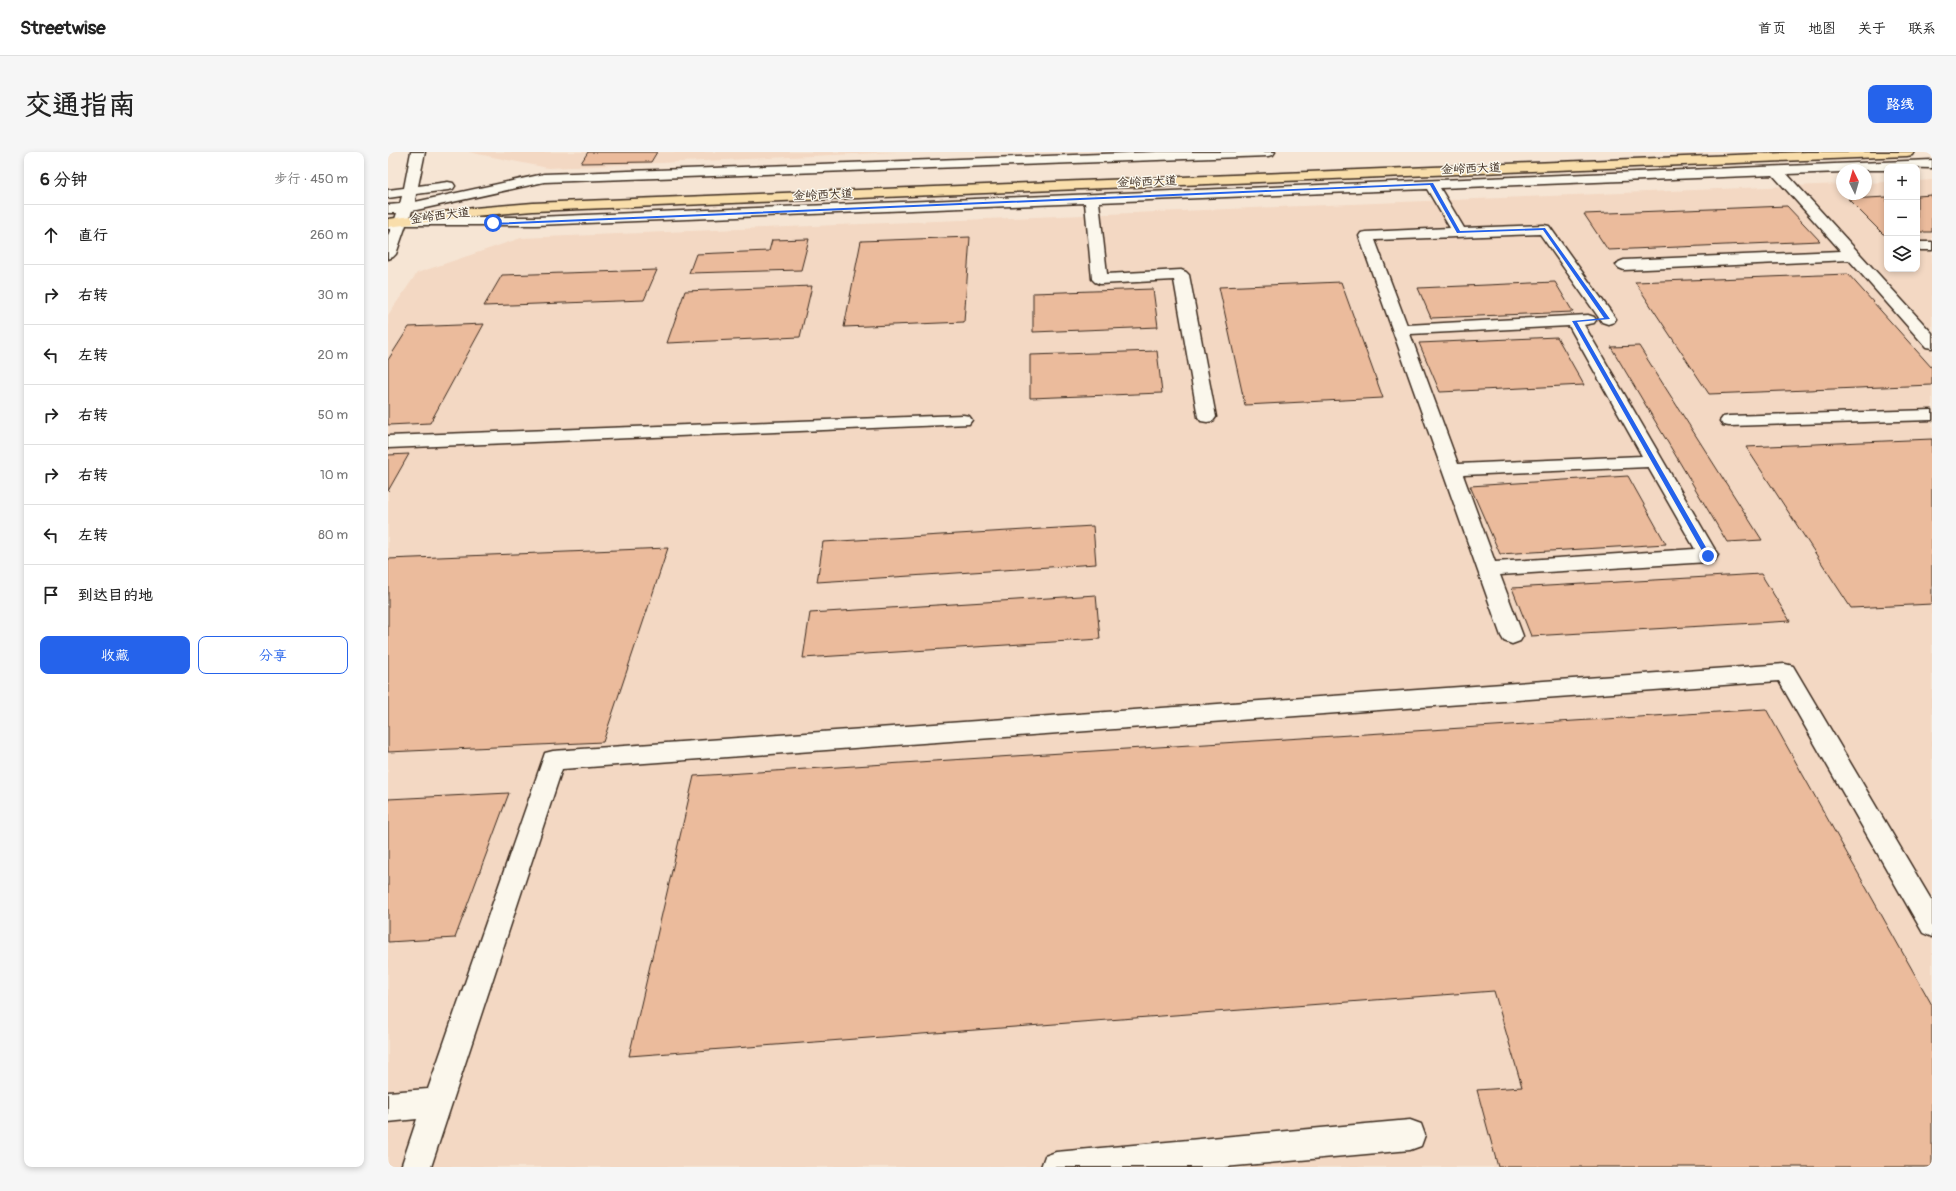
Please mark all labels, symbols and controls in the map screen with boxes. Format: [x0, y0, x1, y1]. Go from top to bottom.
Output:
text: Streetwise [20, 16, 106, 40]
text: 首页 [1758, 20, 1786, 37]
text: 地图 [1808, 20, 1836, 37]
text: 关于 [1858, 20, 1886, 37]
text: 联系 [1908, 20, 1936, 37]
button: 路线 [1868, 85, 1932, 123]
text: 交通指南 [24, 88, 136, 123]
street label: 金岭西大道 [1441, 160, 1501, 178]
north arrow [1836, 164, 1872, 200]
map controls [1884, 164, 1920, 272]
button: + [1884, 164, 1920, 200]
text: 6 分钟 [40, 169, 88, 190]
text: 步行 · 450 m [274, 171, 348, 187]
street label: 金岭西大道 [1117, 173, 1177, 191]
street label: 金岭西大道 [793, 186, 853, 204]
button: − [1884, 200, 1920, 236]
street label: 金岭西大道 [409, 205, 471, 227]
route start [484, 214, 502, 232]
icon: ahead [40, 224, 62, 246]
text: 直行 [78, 226, 108, 245]
text: 260 m [310, 227, 348, 243]
button: layers [1884, 236, 1920, 272]
icon: right [40, 284, 62, 306]
text: 右转 [78, 286, 108, 305]
text: 30 m [318, 287, 348, 303]
icon: left [40, 344, 62, 366]
text: 左转 [78, 346, 108, 365]
text: 20 m [317, 347, 348, 363]
icon: right [40, 404, 62, 426]
text: 右转 [78, 406, 108, 425]
text: 50 m [318, 407, 348, 423]
icon: right [40, 464, 62, 486]
text: 右转 [78, 466, 108, 485]
text: 10 m [320, 467, 348, 483]
icon: left [40, 524, 62, 546]
text: 左转 [78, 526, 108, 545]
text: 80 m [318, 527, 348, 543]
route end [1699, 547, 1717, 565]
icon: arrive [40, 584, 62, 606]
text: 到达目的地 [78, 586, 153, 605]
button: 收藏 [40, 636, 190, 674]
button: 分享 [198, 636, 348, 674]

